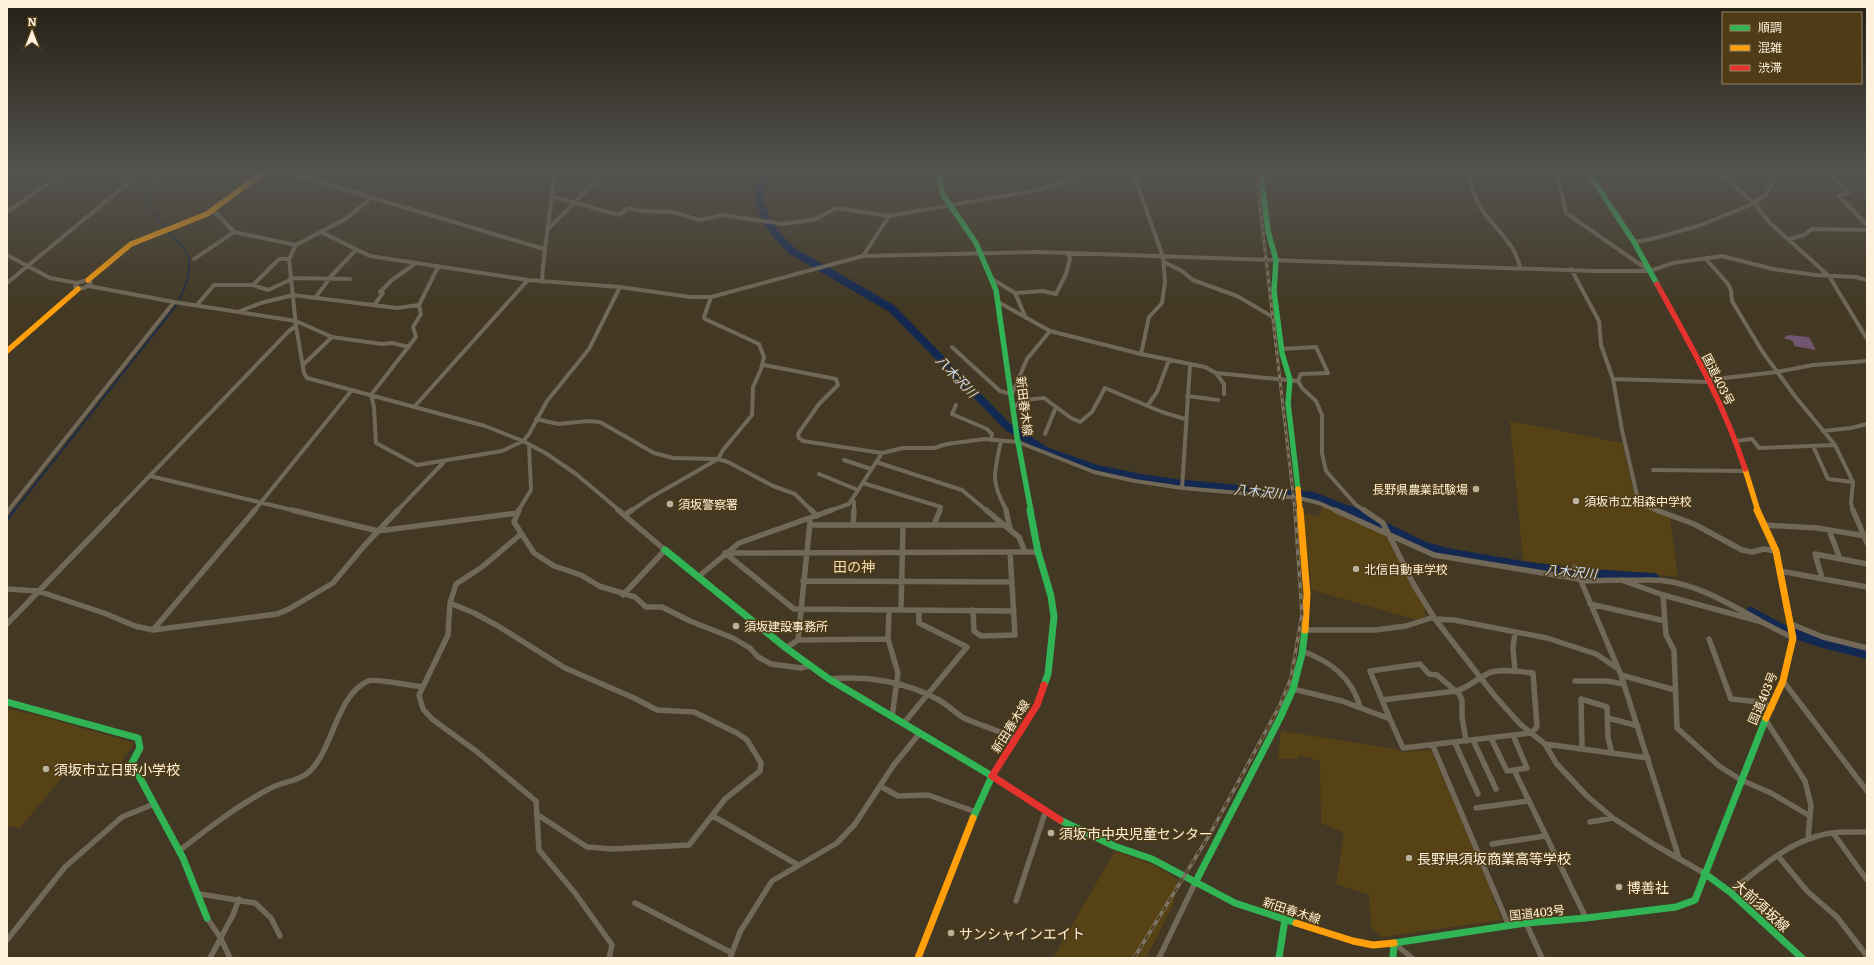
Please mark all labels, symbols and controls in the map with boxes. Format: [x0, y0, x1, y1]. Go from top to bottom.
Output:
north arrow [12, 12, 52, 52]
legend [1722, 12, 1862, 84]
text: N [27, 13, 37, 29]
text: 順調 [1758, 18, 1782, 36]
text: 混雑 [1758, 38, 1782, 56]
text: 渋滞 [1758, 58, 1782, 76]
street label: 国道403号 [1698, 350, 1740, 408]
water label: 八木沢川 [932, 351, 983, 403]
street label: 新田春木線 [1012, 375, 1038, 437]
water label: 八木沢川 [1233, 479, 1289, 503]
place label: 長野県農業試験場 [1372, 480, 1468, 498]
marker: 長野県農業試験場 [1471, 484, 1481, 494]
place label: 須坂市立相森中学校 [1584, 492, 1692, 510]
place label: 須坂警察署 [678, 495, 738, 513]
marker: 須坂市立相森中学校 [1571, 496, 1581, 506]
marker: 須坂警察署 [665, 499, 675, 509]
district label: 田の神 [833, 556, 875, 576]
water label: 八木沢川 [1544, 559, 1600, 583]
place label: 北信自動車学校 [1364, 560, 1448, 578]
marker: 北信自動車学校 [1351, 564, 1361, 574]
place label: 須坂建設事務所 [744, 617, 828, 635]
marker: 須坂建設事務所 [731, 621, 741, 631]
street label: 国道403号 [1743, 669, 1781, 727]
street label: 新田春木線 [986, 696, 1034, 756]
place label: 須坂市立日野小学校 [54, 759, 180, 779]
marker: 須坂市立日野小学校 [41, 764, 51, 774]
place label: 須坂市中央児童センター [1059, 823, 1213, 843]
marker: 須坂市中央児童センター [1046, 828, 1056, 838]
place label: 長野県須坂商業高等学校 [1417, 848, 1571, 868]
marker: 長野県須坂商業高等学校 [1404, 853, 1414, 863]
street label: 大前須坂線 [1729, 874, 1795, 936]
place label: 博善社 [1627, 877, 1669, 897]
marker: 博善社 [1614, 882, 1624, 892]
street label: 新田春木線 [1261, 892, 1323, 928]
street label: 国道403号 [1508, 900, 1566, 924]
place label: サンシャインエイト [959, 923, 1085, 943]
marker: サンシャインエイト [946, 928, 956, 938]

